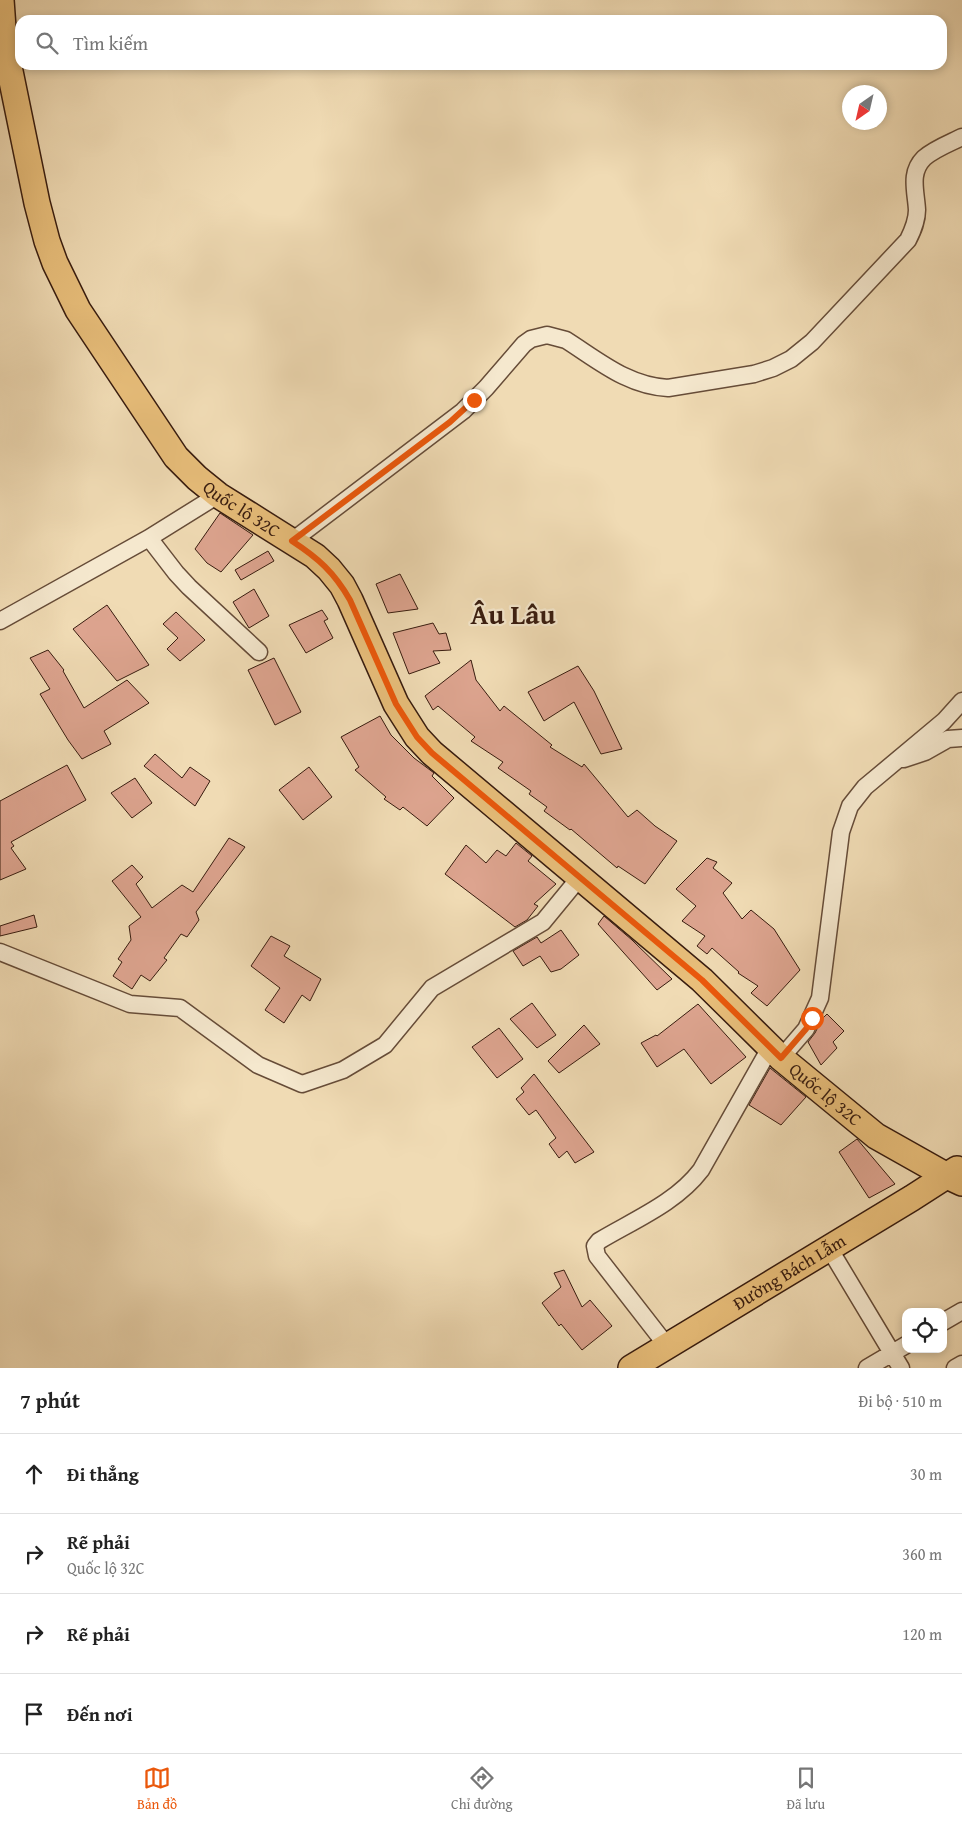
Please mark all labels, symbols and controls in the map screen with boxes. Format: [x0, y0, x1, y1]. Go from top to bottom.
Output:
search box [15, 15, 947, 70]
icon: search [33, 29, 61, 57]
text: Tìm kiếm [73, 29, 148, 57]
north arrow [842, 85, 887, 130]
route end [463, 389, 486, 412]
street label: Quốc lộ 32C [197, 474, 285, 544]
district label: Âu Lâu [470, 593, 556, 634]
route start [801, 1007, 824, 1030]
street label: Quốc lộ 32C [783, 1056, 868, 1132]
street label: Đường Bách Lẫm [727, 1227, 851, 1316]
map controls [902, 1308, 947, 1353]
button: locate [902, 1308, 947, 1353]
text: 7 phút [20, 1385, 80, 1416]
text: Đi bộ · 510 m [858, 1389, 942, 1413]
icon: ahead [20, 1460, 48, 1488]
text: Đi thẳng [67, 1460, 139, 1488]
text: 30 m [910, 1462, 942, 1486]
text: Rẽ phải [67, 1528, 130, 1556]
icon: right [20, 1540, 48, 1568]
text: 360 m [902, 1542, 942, 1566]
text: Quốc lộ 32C [67, 1556, 144, 1580]
icon: right [20, 1620, 48, 1648]
text: Rẽ phải [67, 1620, 130, 1648]
text: 120 m [902, 1622, 942, 1646]
icon: arrive [20, 1700, 48, 1728]
text: Đến nơi [67, 1700, 133, 1728]
tab: Bản đồ [137, 1764, 177, 1814]
tab: Chỉ đường [451, 1764, 512, 1814]
tab: Đã lưu [786, 1764, 825, 1814]

